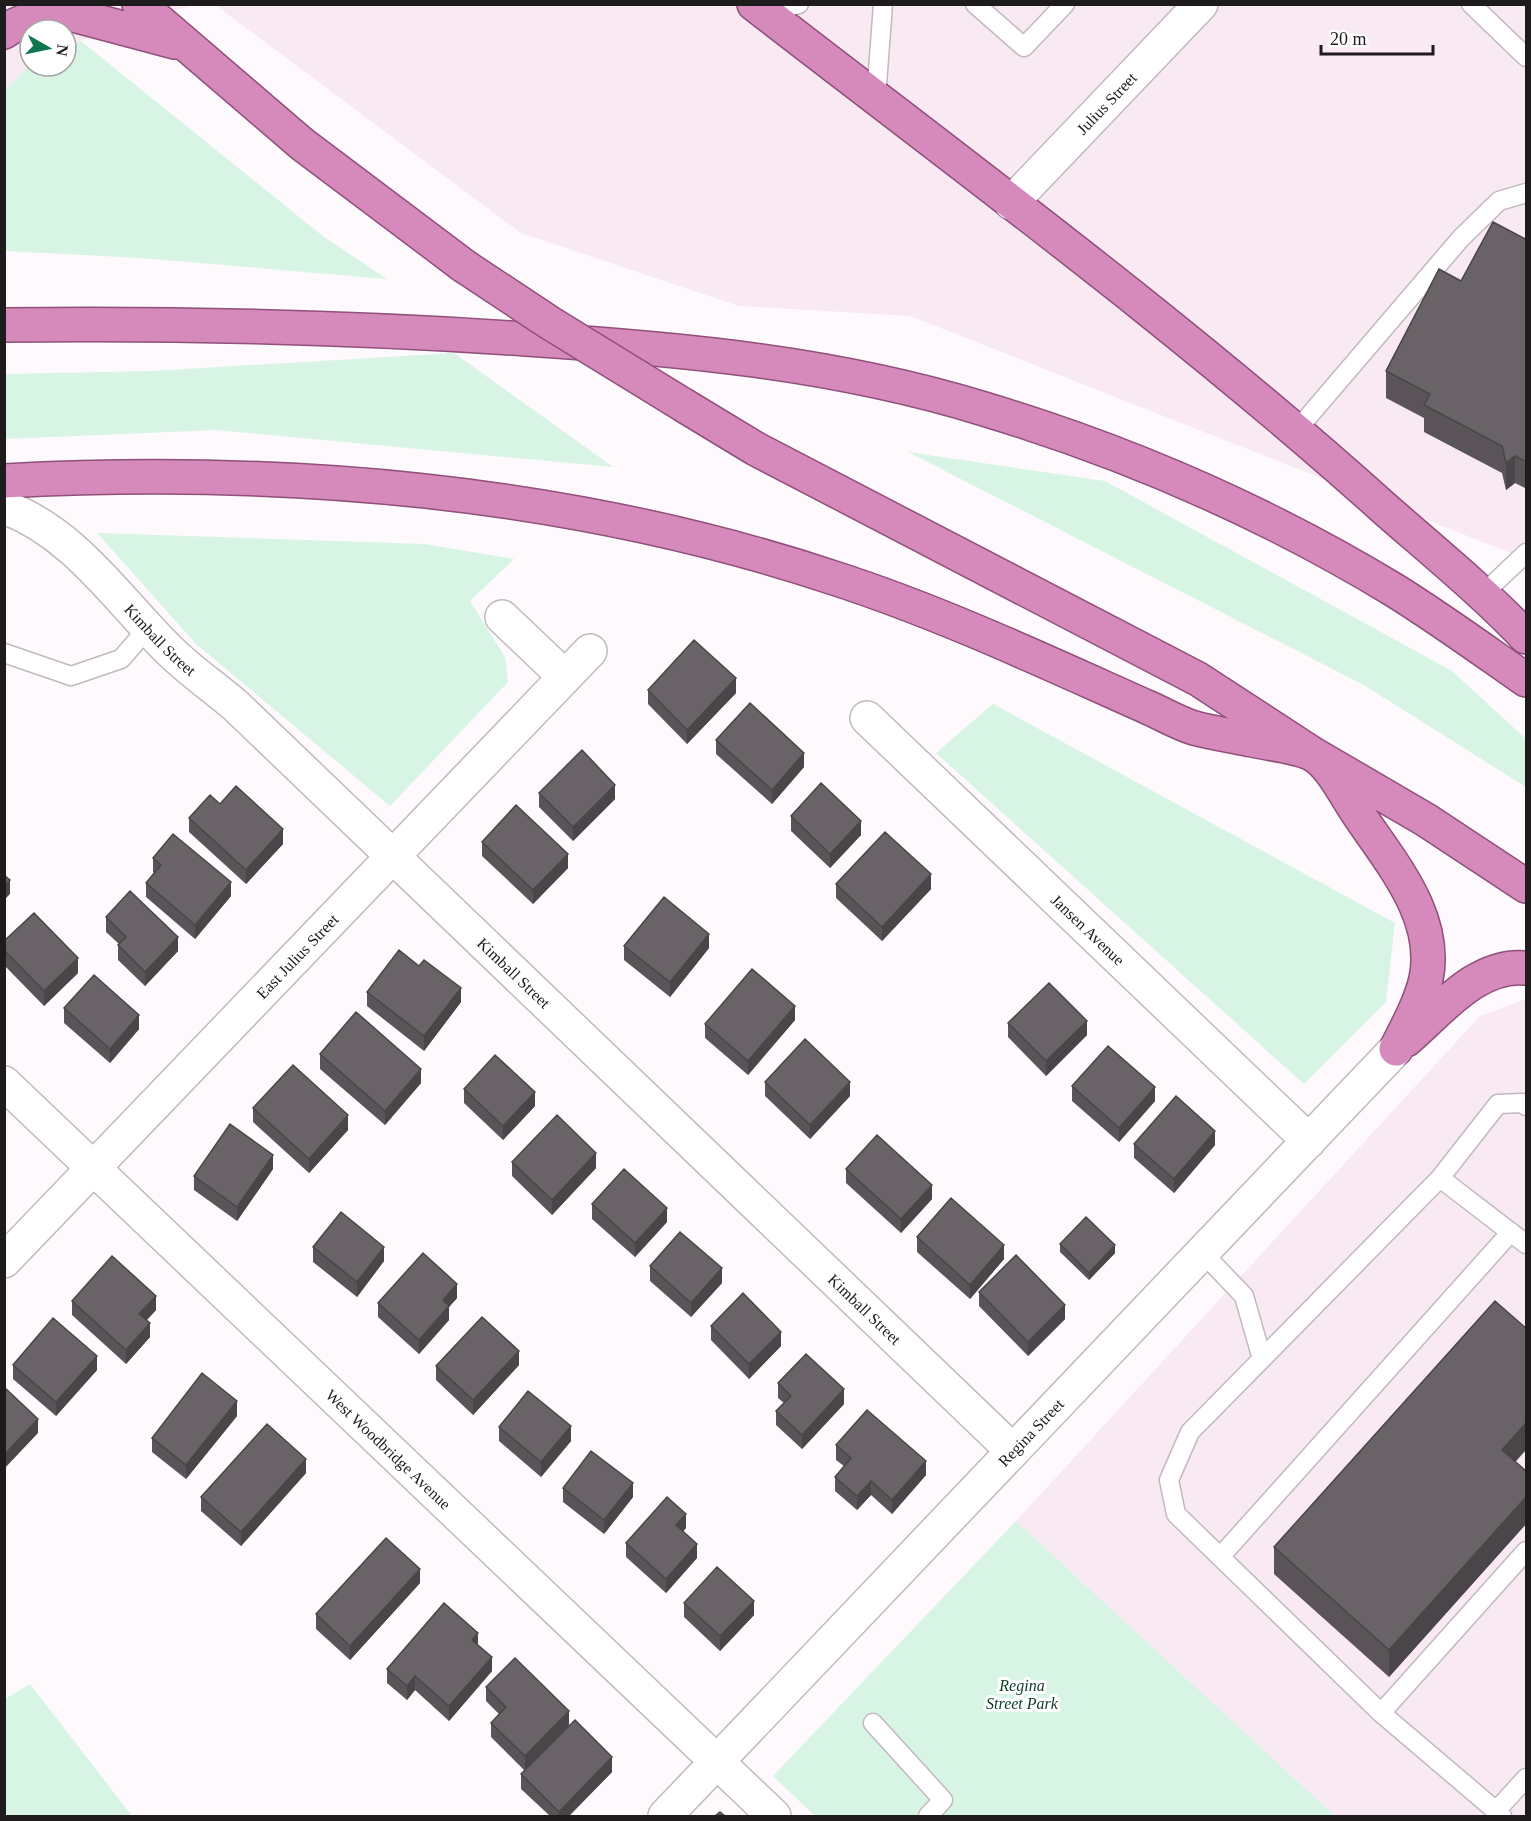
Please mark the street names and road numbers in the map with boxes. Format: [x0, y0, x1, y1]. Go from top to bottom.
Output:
street label: Julius Street [1073, 69, 1140, 138]
street label: Kimball Street [121, 601, 199, 680]
street label: Jansen Avenue [1048, 891, 1128, 969]
street label: East Julius Street [253, 910, 342, 1002]
street label: Kimball Street [474, 934, 554, 1012]
street label: Kimball Street [825, 1271, 905, 1348]
street label: West Woodbridge Avenue [322, 1386, 454, 1513]
street label: Regina Street [995, 1395, 1067, 1470]

